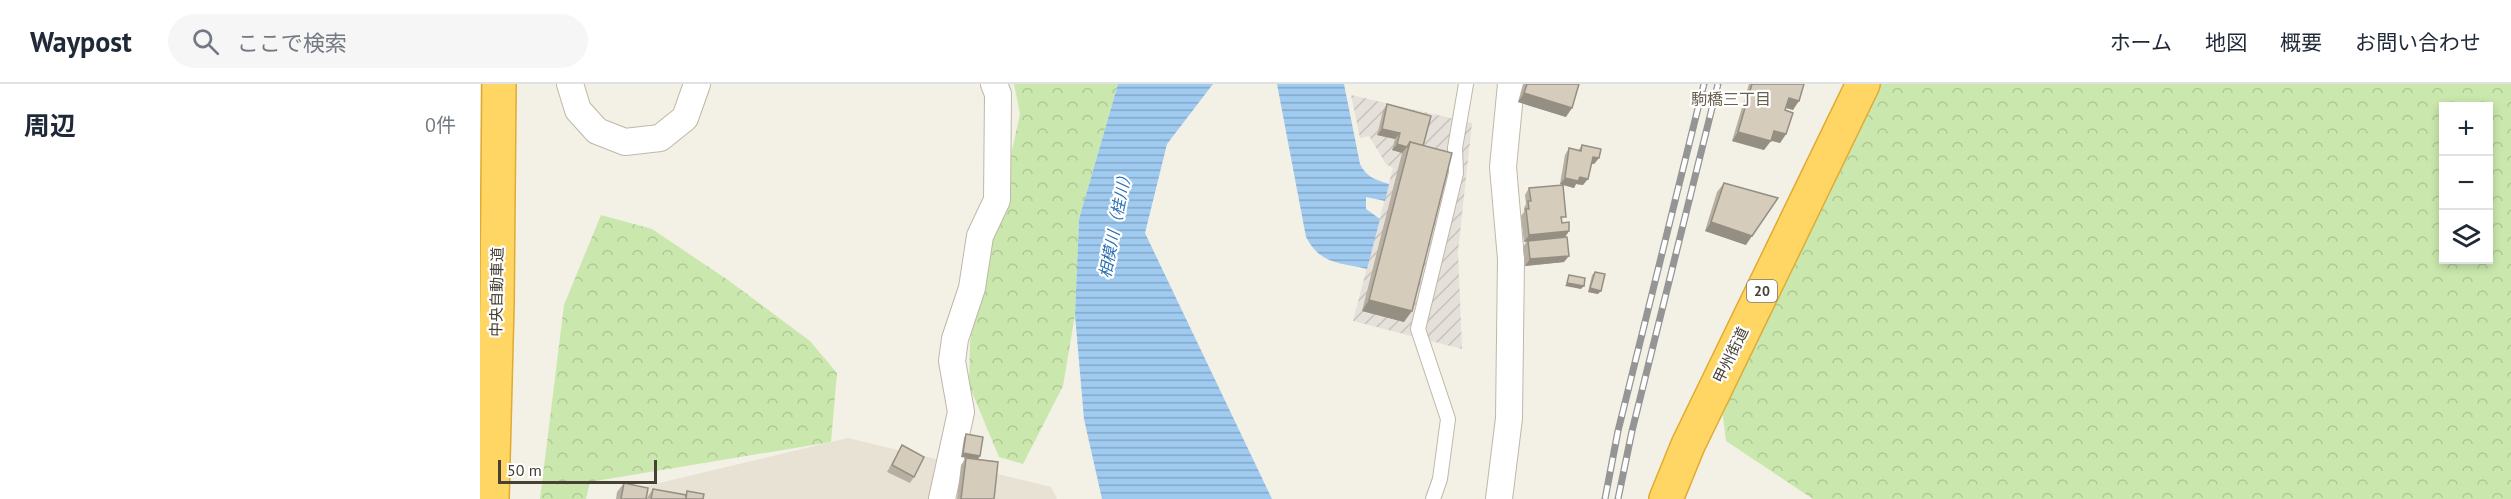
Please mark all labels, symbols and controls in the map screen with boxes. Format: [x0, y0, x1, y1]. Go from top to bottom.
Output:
search box [168, 14, 588, 68]
text: Waypost [30, 23, 132, 60]
icon: search [189, 25, 222, 58]
text: ここで検索 [237, 29, 347, 57]
text: ホーム [2110, 29, 2172, 56]
text: 地図 [2205, 29, 2247, 56]
text: 概要 [2280, 29, 2322, 56]
text: お問い合わせ [2355, 29, 2481, 56]
district label: 駒橋三丁目 [1691, 89, 1771, 109]
map controls [2439, 102, 2493, 264]
button: + [2439, 102, 2493, 156]
text: 周辺 [24, 109, 76, 142]
text: 0件 [425, 112, 456, 138]
button: − [2439, 156, 2493, 210]
water label: 相模川（桂川） [1094, 166, 1136, 280]
button: layers [2439, 210, 2493, 264]
street label: 中央自動車道 [486, 247, 507, 337]
road number: 20 [1747, 280, 1777, 302]
street label: 甲州街道 [1709, 324, 1752, 386]
scale bar [498, 457, 657, 484]
text: 50 m [507, 460, 542, 480]

